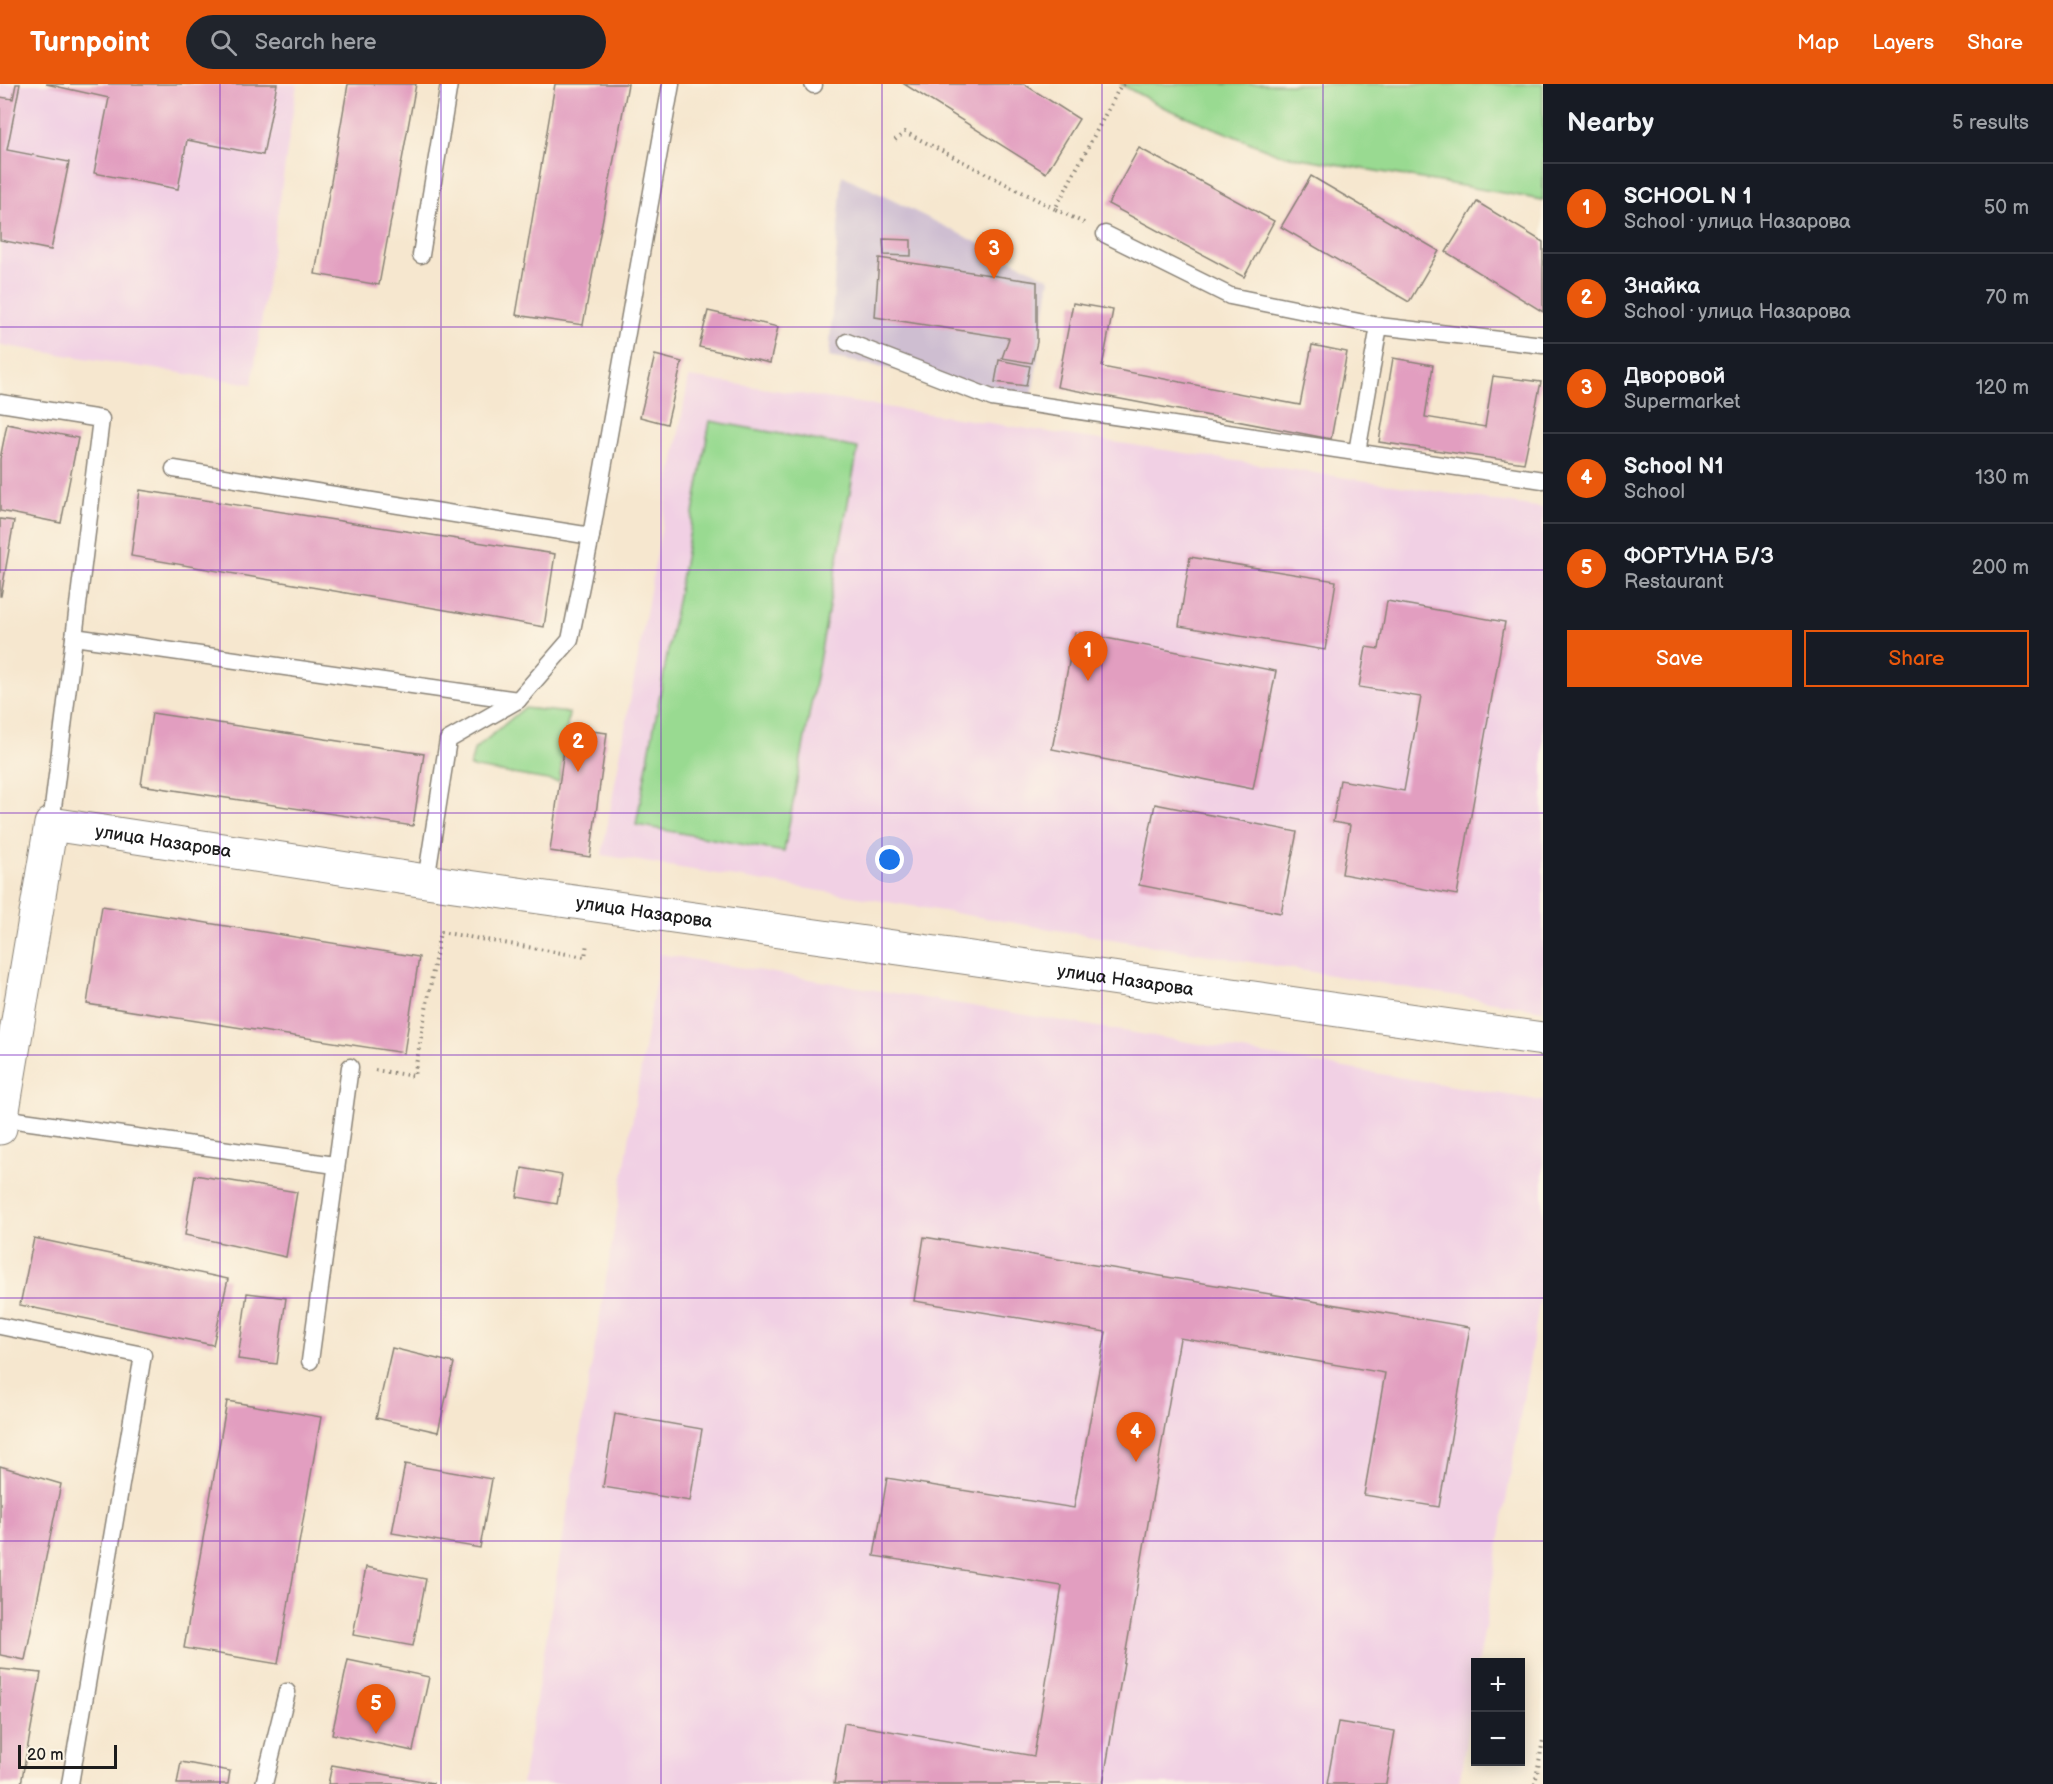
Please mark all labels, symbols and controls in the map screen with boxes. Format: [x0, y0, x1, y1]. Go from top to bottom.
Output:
search box [186, 15, 606, 69]
text: Turnpoint [30, 26, 150, 59]
icon: search [207, 26, 240, 59]
text: Search here [255, 29, 377, 56]
text: Map [1797, 30, 1839, 55]
text: Layers [1872, 30, 1934, 55]
text: Share [1967, 30, 2023, 55]
text: Nearby [1567, 108, 1654, 139]
text: 5 results [1952, 111, 2029, 135]
text: SCHOOL N 1 [1624, 183, 1752, 210]
text: 1 [1582, 196, 1591, 220]
text: 50 m [1984, 196, 2029, 220]
text: School · улица Назарова [1624, 210, 1851, 234]
pin: 3 [974, 230, 1014, 279]
text: Знайка [1624, 273, 1700, 300]
text: 2 [1581, 286, 1592, 310]
text: 70 m [1985, 286, 2029, 310]
text: School · улица Назарова [1624, 300, 1851, 324]
text: Дворовой [1624, 363, 1725, 390]
text: 3 [1581, 376, 1592, 400]
text: 120 m [1976, 376, 2029, 400]
text: Supermarket [1624, 390, 1740, 414]
text: School N1 [1624, 453, 1724, 480]
text: 4 [1581, 466, 1592, 490]
text: 130 m [1975, 466, 2029, 490]
text: School [1624, 480, 1685, 504]
text: ФОРТУНА Б/З [1624, 543, 1774, 570]
text: 5 [1581, 556, 1592, 580]
text: 200 m [1972, 556, 2029, 580]
text: Restaurant [1624, 570, 1724, 594]
button: Save [1567, 630, 1792, 687]
button: Share [1804, 630, 2029, 687]
pin: 1 [1068, 632, 1108, 681]
pin: 2 [558, 722, 598, 772]
street label: улица Назарова [94, 821, 233, 862]
your location [875, 845, 904, 874]
street label: улица Назарова [575, 892, 714, 932]
street label: улица Назарова [1056, 960, 1195, 1001]
pin: 4 [1116, 1412, 1156, 1462]
map controls [1471, 1658, 1525, 1766]
button: + [1471, 1658, 1525, 1712]
pin: 5 [356, 1684, 395, 1734]
button: − [1471, 1712, 1525, 1766]
scale bar [18, 1742, 117, 1770]
text: 20 m [27, 1746, 63, 1765]

